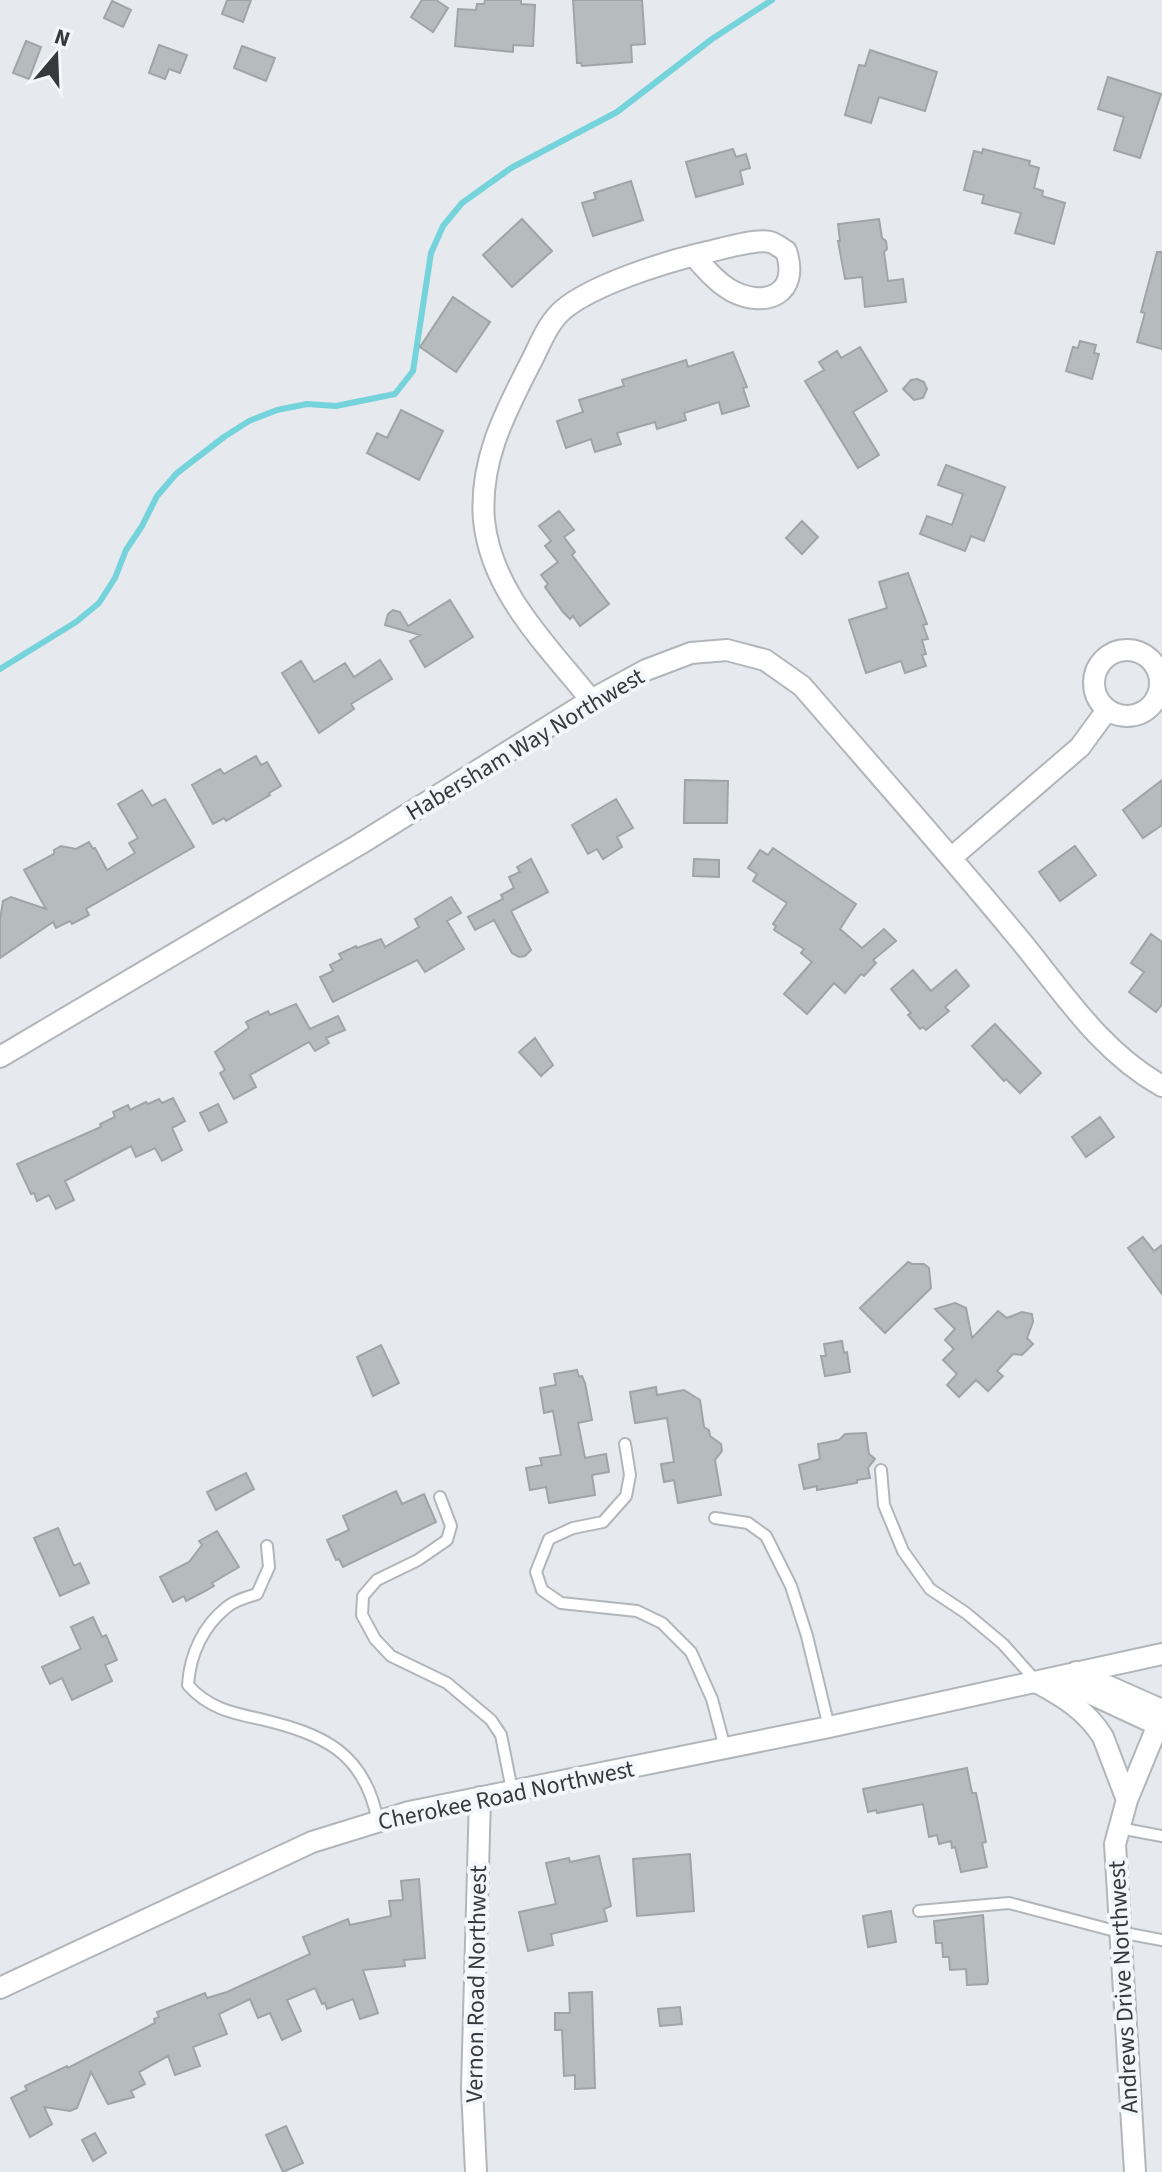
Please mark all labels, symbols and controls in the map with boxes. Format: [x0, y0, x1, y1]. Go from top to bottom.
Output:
north arrow [16, 16, 96, 96]
text: N [50, 21, 74, 56]
street label: Habersham Way Northwest [399, 659, 651, 830]
street label: Cherokee Road Northwest [375, 1751, 637, 1840]
street label: Andrews Drive Northwest [1099, 1860, 1148, 2114]
street label: Vernon Road Northwest [457, 1865, 496, 2103]

